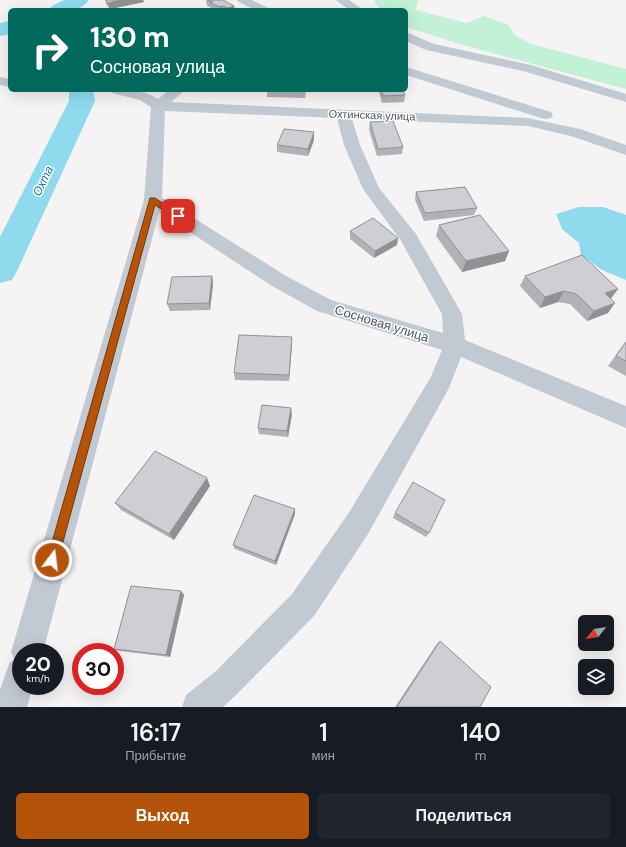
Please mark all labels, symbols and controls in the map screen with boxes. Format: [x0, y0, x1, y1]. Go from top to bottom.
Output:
text: 130 m [90, 19, 170, 56]
icon: right [24, 24, 76, 76]
text: Сосновая улица [90, 55, 225, 79]
street label: Охтинская улица [328, 106, 417, 124]
water label: Охта [29, 163, 57, 199]
pin [161, 199, 195, 233]
icon: arrive [167, 205, 189, 227]
street label: Сосновая улица [333, 301, 432, 346]
position arrow [31, 539, 73, 581]
north arrow [578, 615, 614, 651]
map controls [578, 615, 614, 695]
speed limit sign: 30 [72, 643, 124, 695]
text: 20 [25, 651, 51, 677]
button: layers [578, 659, 614, 695]
text: km/h [26, 672, 50, 685]
text: 16:17 [131, 717, 181, 748]
text: 1 [319, 717, 327, 748]
text: 140 [460, 717, 501, 748]
text: Прибытие [125, 747, 186, 764]
text: мин [312, 747, 335, 764]
text: m [475, 747, 486, 764]
button: Выход [16, 793, 309, 839]
button: Поделиться [317, 793, 610, 839]

